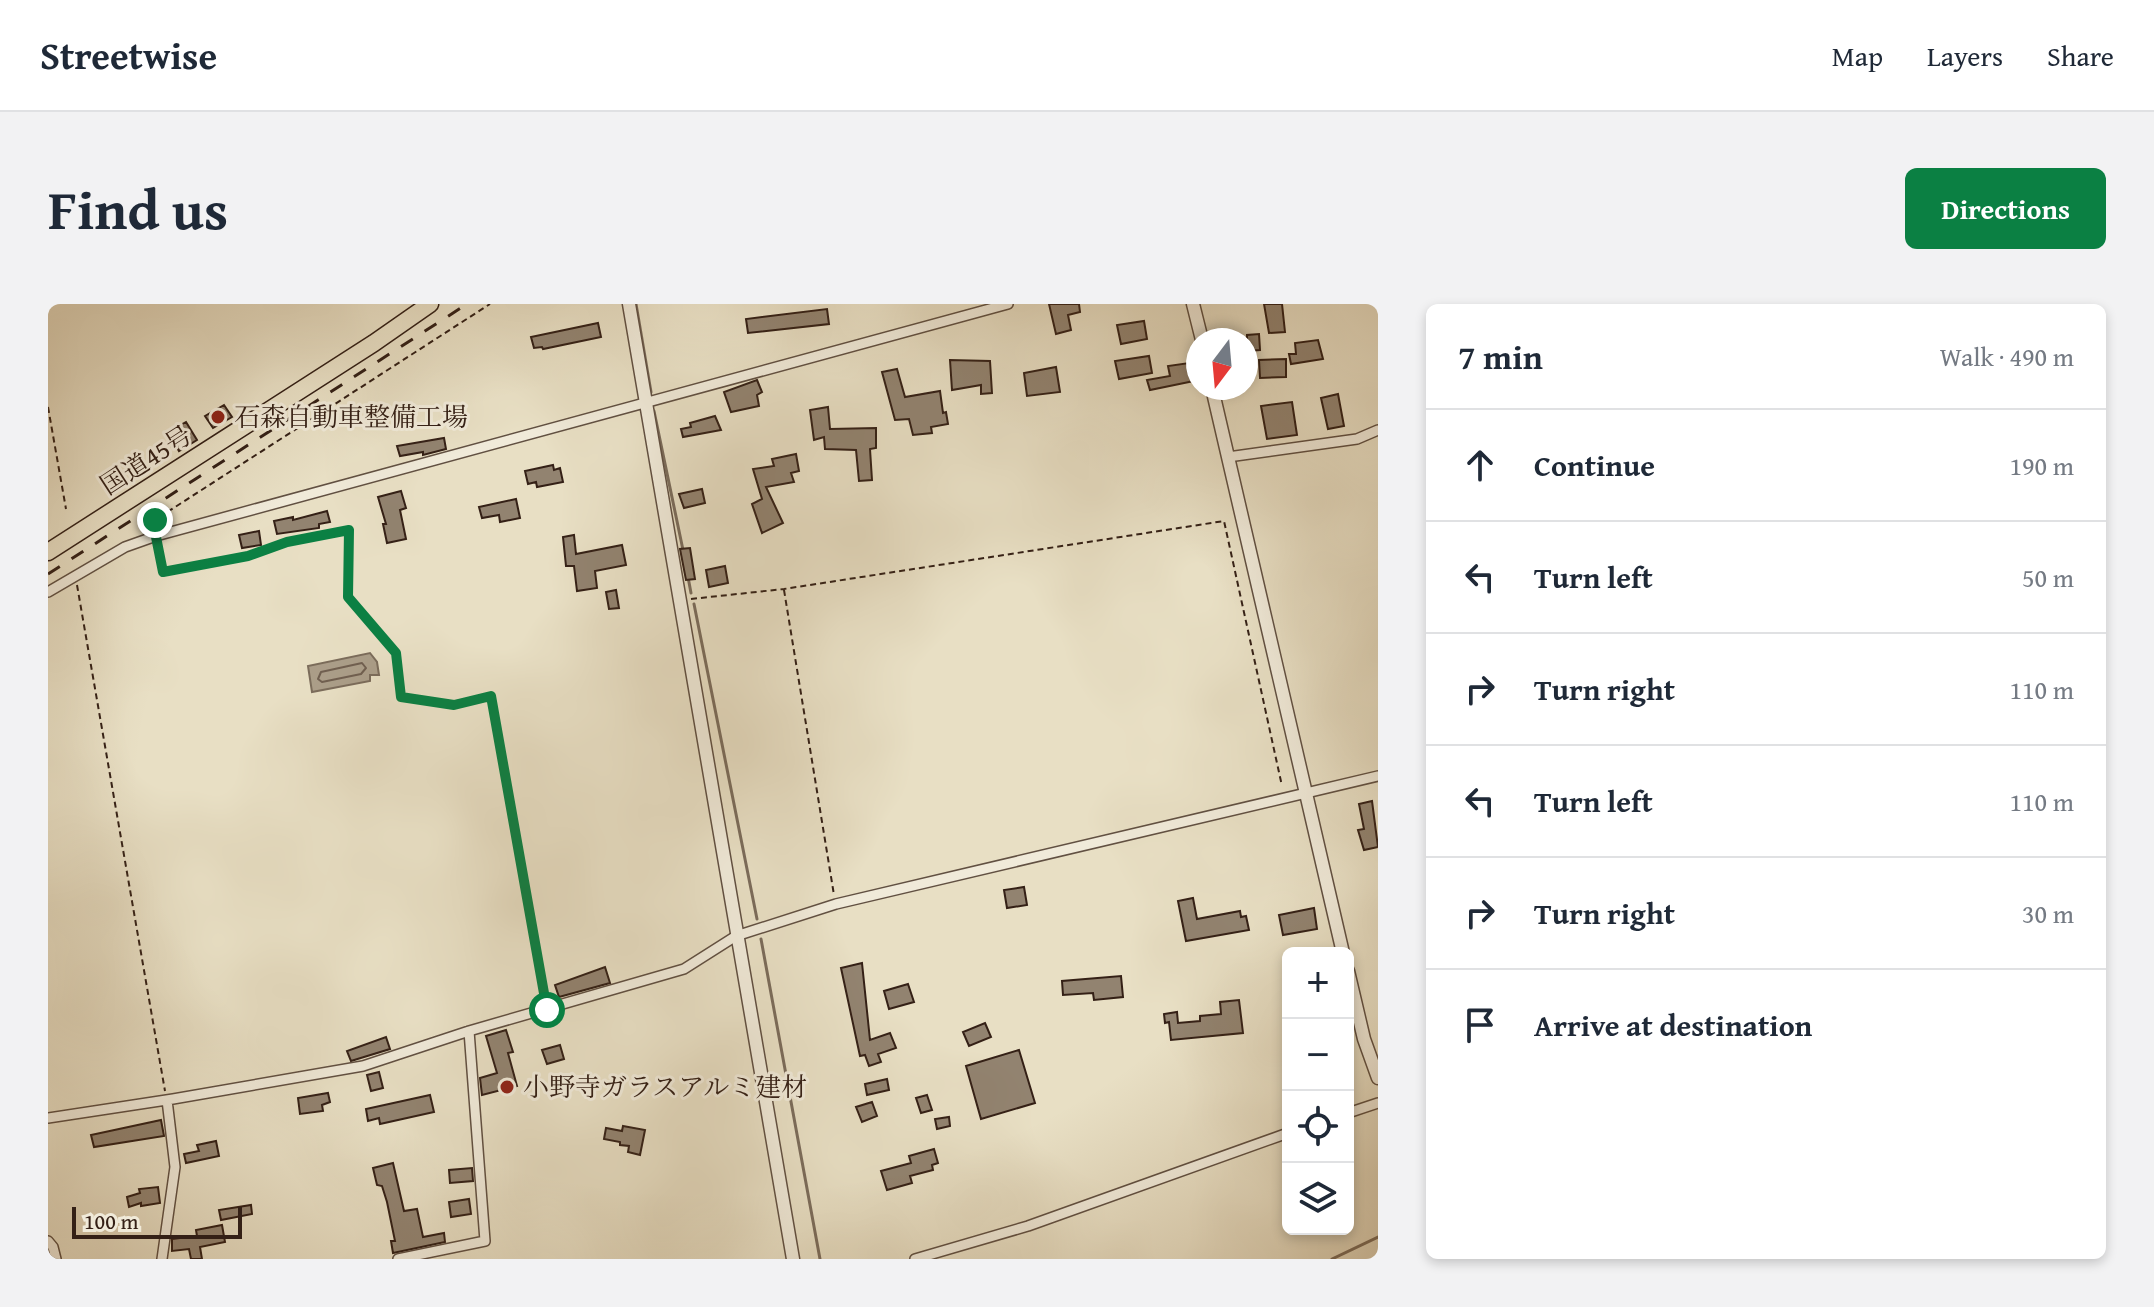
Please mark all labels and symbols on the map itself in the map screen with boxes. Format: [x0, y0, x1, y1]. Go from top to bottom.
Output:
north arrow [1186, 328, 1258, 400]
place label: 石森自動車整備工場 [234, 397, 468, 436]
marker: 石森自動車整備工場 [209, 408, 227, 426]
street label: 国道45号 [92, 415, 200, 504]
route end [137, 502, 173, 538]
route start [529, 992, 565, 1028]
place label: 小野寺ガラスアルミ建材 [523, 1067, 807, 1106]
marker: 小野寺ガラスアルミ建材 [498, 1078, 516, 1096]
scale bar [72, 1203, 242, 1239]

